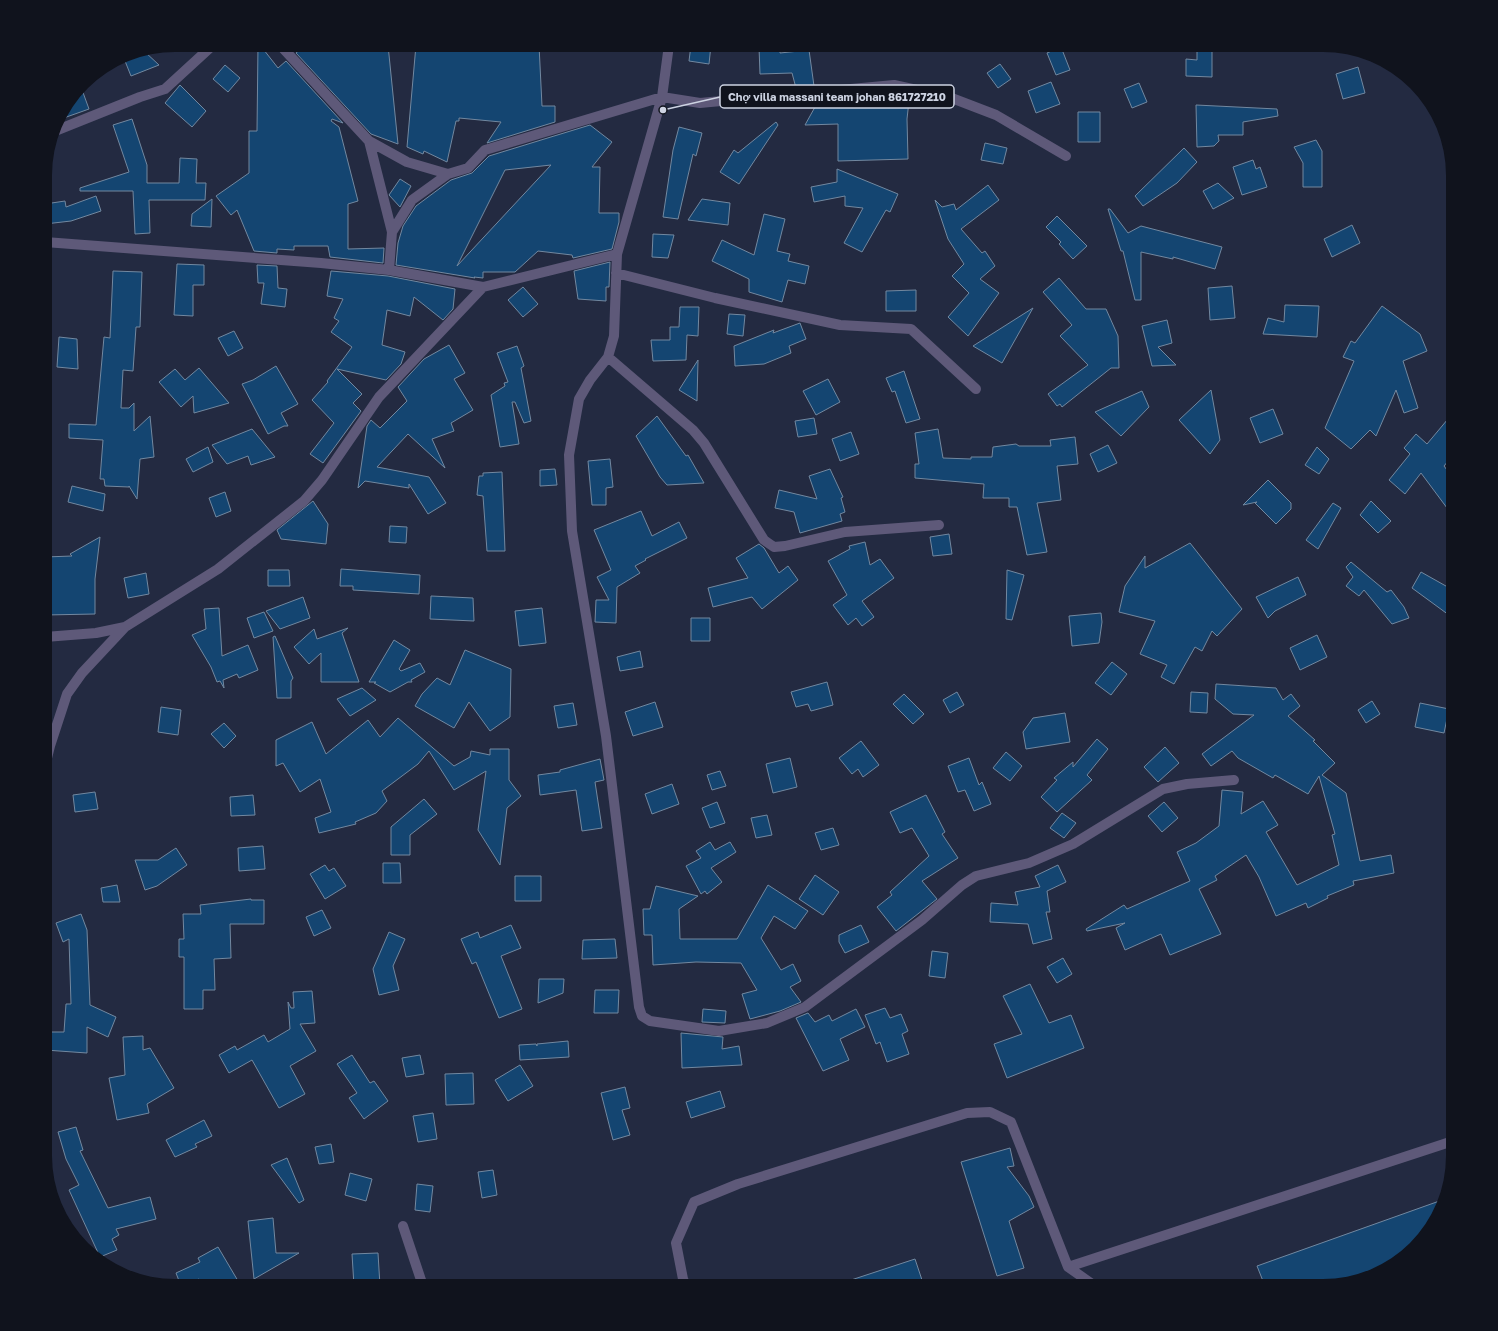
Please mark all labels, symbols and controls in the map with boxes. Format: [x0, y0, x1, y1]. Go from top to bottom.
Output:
callout: Chợ villa massani team johan 861727210 [720, 85, 954, 108]
text: Chợ villa massani team johan 861727210 [728, 90, 946, 104]

